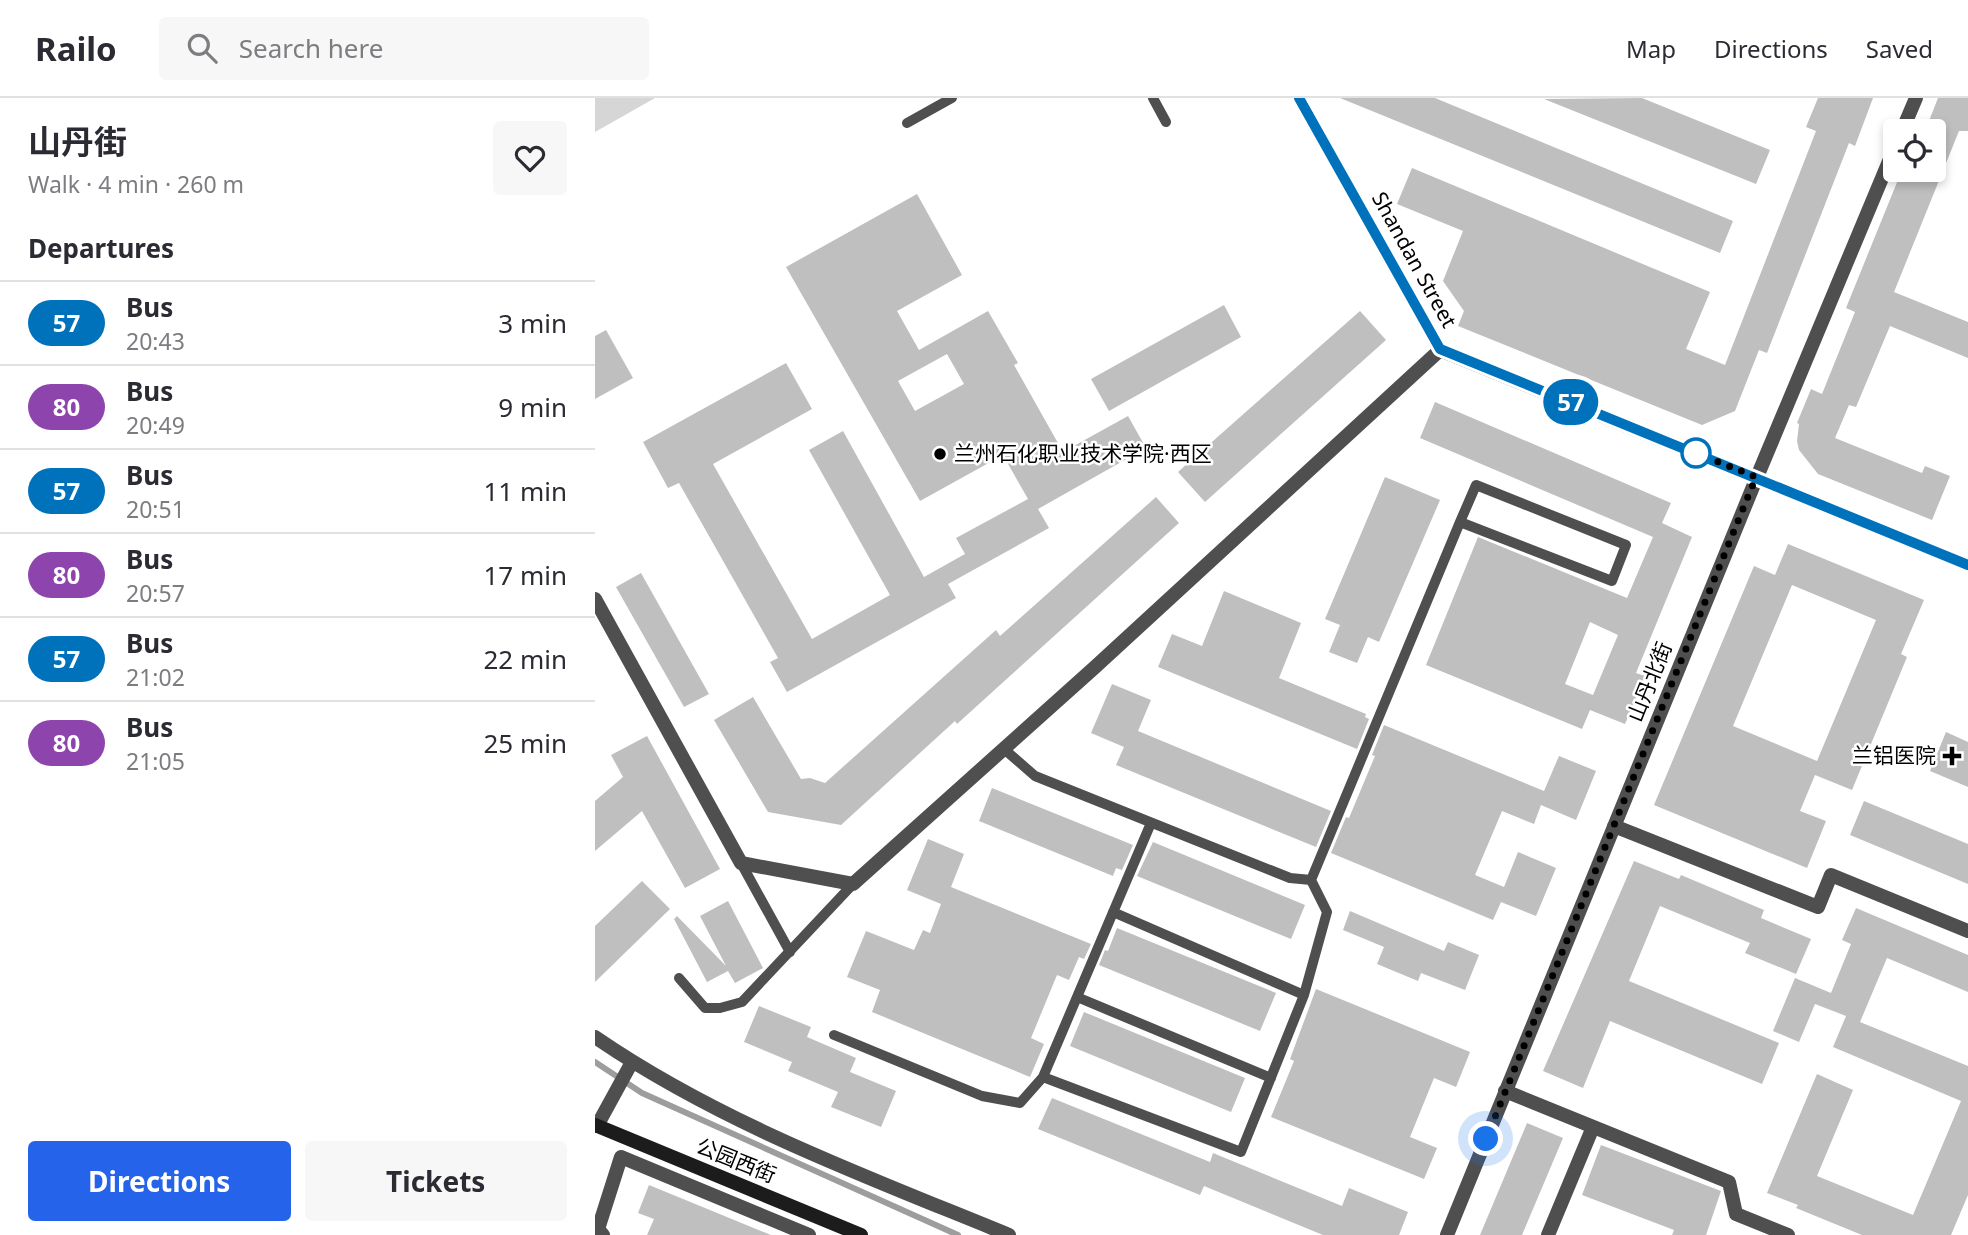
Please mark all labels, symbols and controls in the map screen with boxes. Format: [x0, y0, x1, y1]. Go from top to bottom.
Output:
search box [159, 17, 649, 80]
text: Railo [35, 26, 117, 71]
icon: search [183, 29, 221, 67]
text: Search here [239, 30, 383, 66]
text: Map [1626, 32, 1676, 65]
text: Directions [1714, 32, 1828, 65]
text: Saved [1866, 32, 1933, 65]
text: 山丹街 [28, 119, 127, 164]
map controls [1883, 119, 1946, 182]
button: locate [1883, 119, 1946, 182]
button: heart [493, 121, 567, 195]
text: Walk · 4 min · 260 m [28, 168, 244, 200]
street label: Shandan Street [1366, 187, 1464, 333]
text: Departures [28, 230, 174, 266]
text: Bus [126, 289, 173, 325]
text: 3 min [498, 305, 567, 341]
text: 57 [53, 306, 80, 339]
text: 20:43 [126, 325, 185, 357]
text: Bus [126, 373, 173, 409]
line badge: 57 [1539, 379, 1602, 425]
text: 57 [1557, 385, 1585, 418]
text: 9 min [498, 389, 567, 425]
text: 80 [53, 390, 80, 423]
text: 20:49 [126, 409, 185, 441]
unlabelled marker [1681, 438, 1711, 468]
place label: 兰州石化职业技术学院·西区 [954, 439, 1212, 467]
marker: 兰州石化职业技术学院·西区 [932, 446, 948, 462]
text: Bus [126, 457, 173, 493]
text: 11 min [483, 473, 567, 509]
text: 57 [53, 474, 80, 507]
text: 20:51 [126, 493, 185, 525]
text: Bus [126, 541, 173, 577]
text: 17 min [483, 557, 567, 593]
text: 80 [53, 558, 80, 591]
text: 20:57 [126, 577, 185, 609]
text: Bus [126, 625, 173, 661]
street label: 山丹北街 [1620, 637, 1678, 726]
text: 22 min [483, 641, 567, 677]
text: 57 [53, 642, 80, 675]
text: 21:02 [126, 661, 185, 693]
text: Bus [126, 709, 173, 745]
text: 25 min [483, 725, 567, 761]
text: 80 [53, 726, 80, 759]
place label: 兰铝医院 [1852, 741, 1936, 769]
text: 21:05 [126, 745, 185, 777]
marker: 兰铝医院 [1942, 746, 1962, 766]
your location [1468, 1121, 1503, 1156]
street label: 公园西街 [692, 1131, 781, 1189]
button: Directions [28, 1141, 291, 1221]
button: Tickets [305, 1141, 567, 1221]

